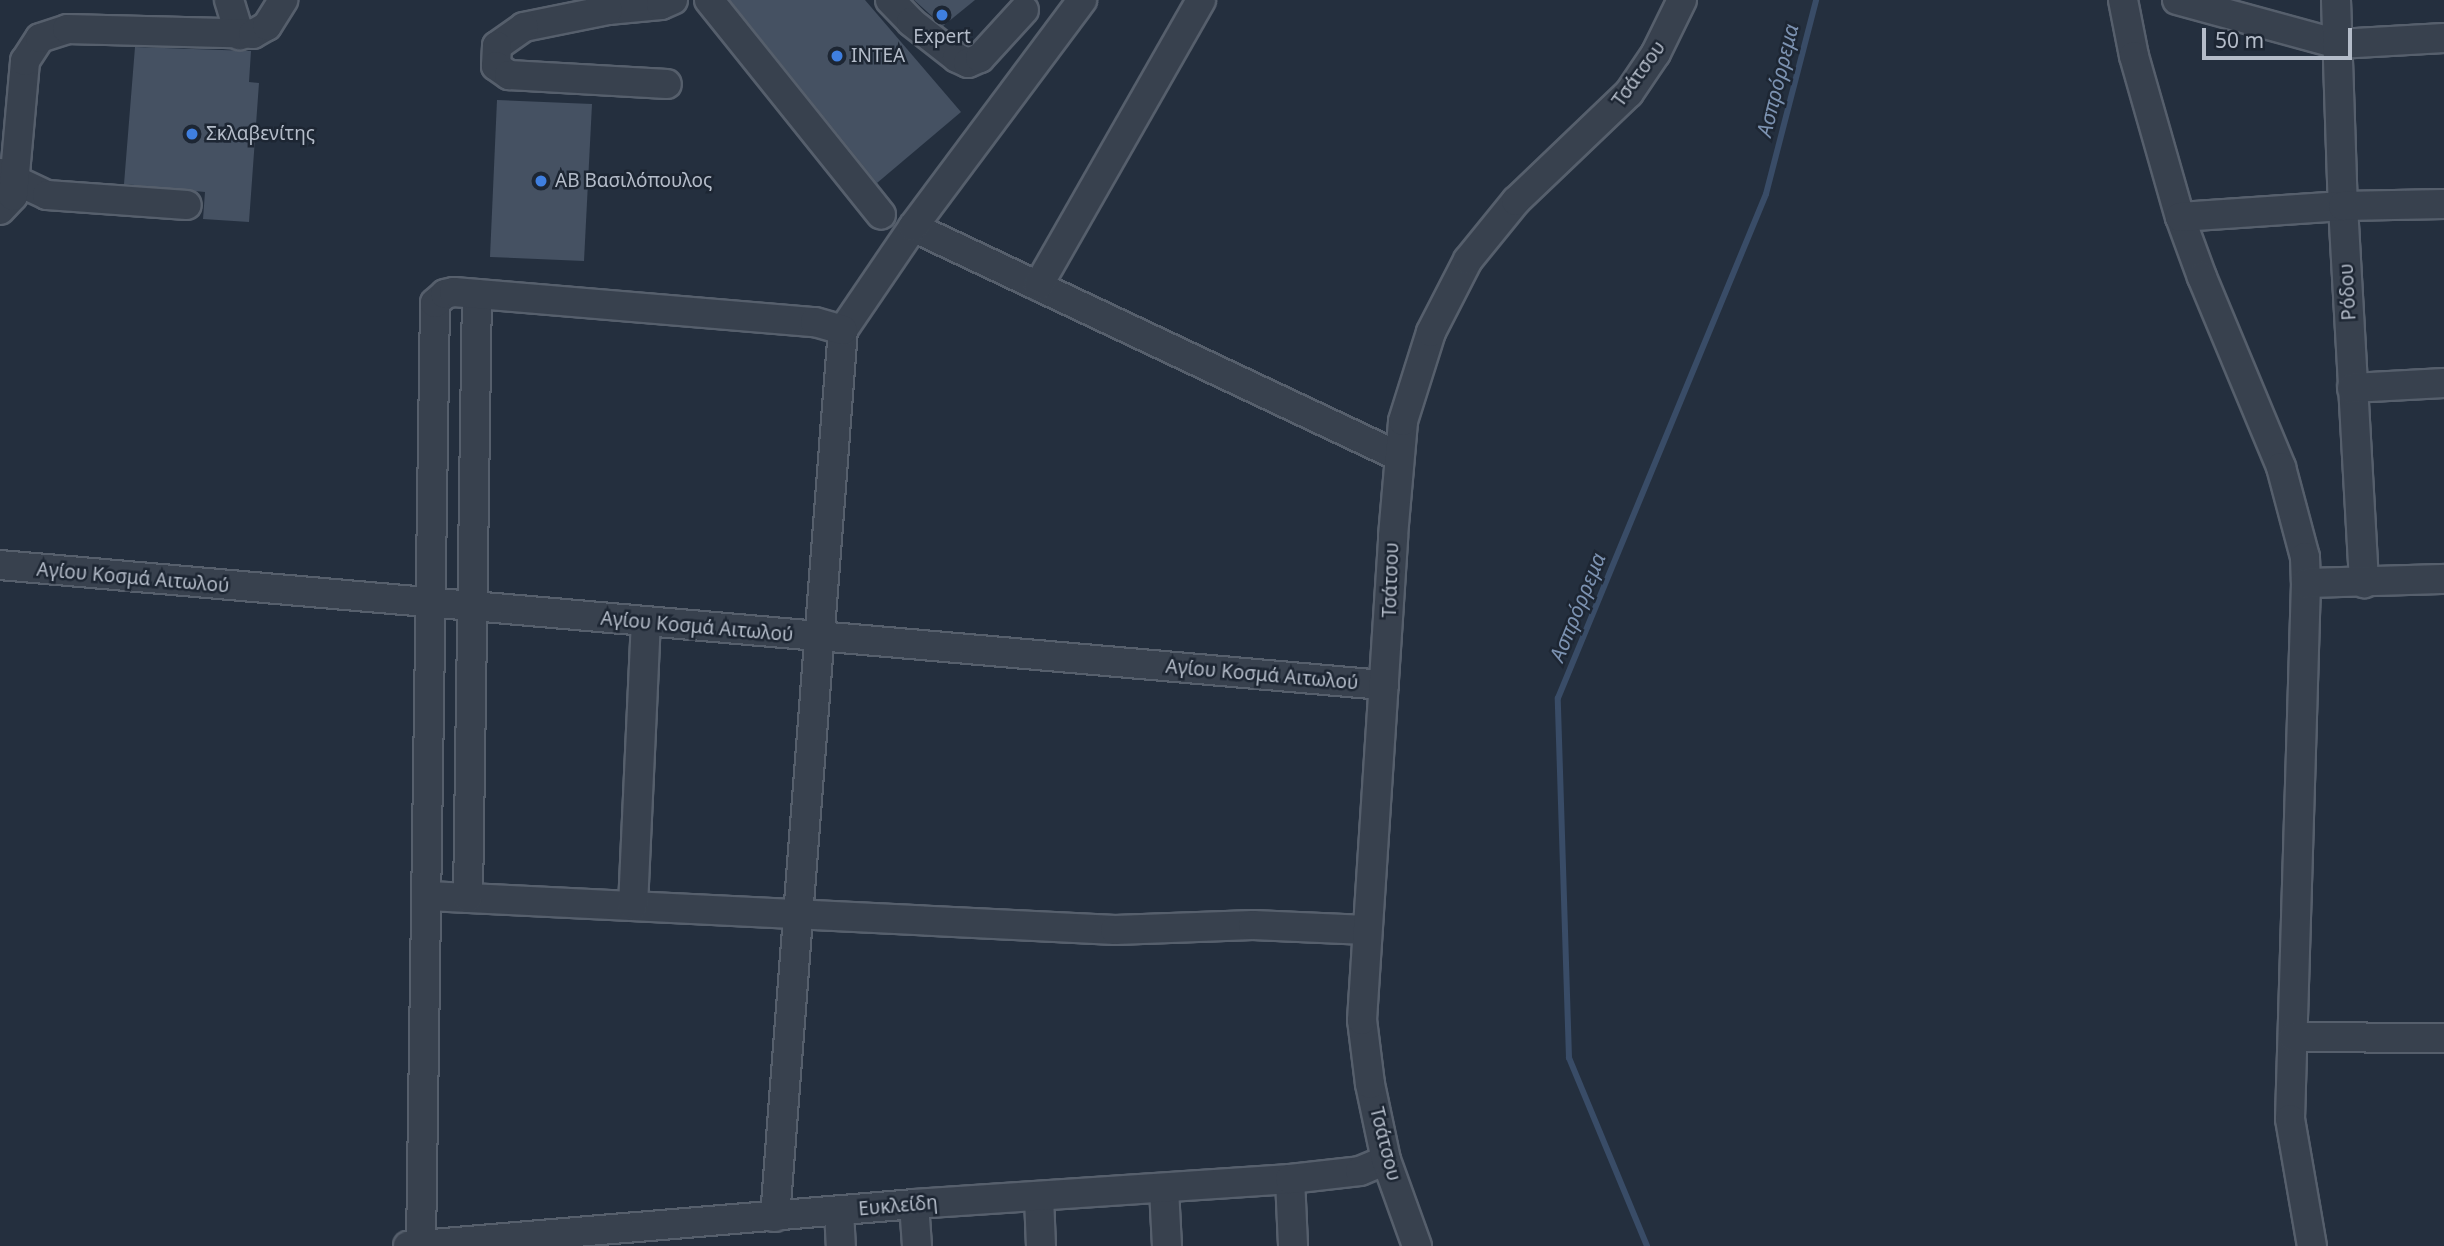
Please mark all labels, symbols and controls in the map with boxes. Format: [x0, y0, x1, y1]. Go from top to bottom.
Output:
marker: Expert [934, 7, 950, 23]
scale bar [2206, 14, 2356, 58]
water label: Ασπρόρρεμα [1751, 21, 1803, 139]
place label: Expert [913, 26, 971, 48]
text: 50 m [2215, 26, 2264, 54]
street label: Τσάτσου [1608, 37, 1670, 111]
place label: INTEA [851, 45, 905, 67]
marker: INTEA [829, 48, 845, 64]
place label: Σκλαβενίτης [206, 123, 315, 145]
marker: Σκλαβενίτης [184, 126, 200, 142]
place label: ΑΒ Βασιλόπουλος [555, 170, 712, 192]
marker: ΑΒ Βασιλόπουλος [533, 173, 549, 189]
street label: Ρόδου [2335, 263, 2361, 321]
street label: Τσάτσου [1378, 542, 1404, 618]
water label: Ασπρόρρεμα [1544, 549, 1610, 665]
street label: Αγίου Κοσμά Αιτωλού [36, 558, 230, 598]
street label: Αγίου Κοσμά Αιτωλού [600, 607, 794, 647]
street label: Αγίου Κοσμά Αιτωλού [1165, 655, 1359, 695]
street label: Τσάτσου [1365, 1105, 1405, 1183]
street label: Ευκλείδη [857, 1191, 939, 1221]

